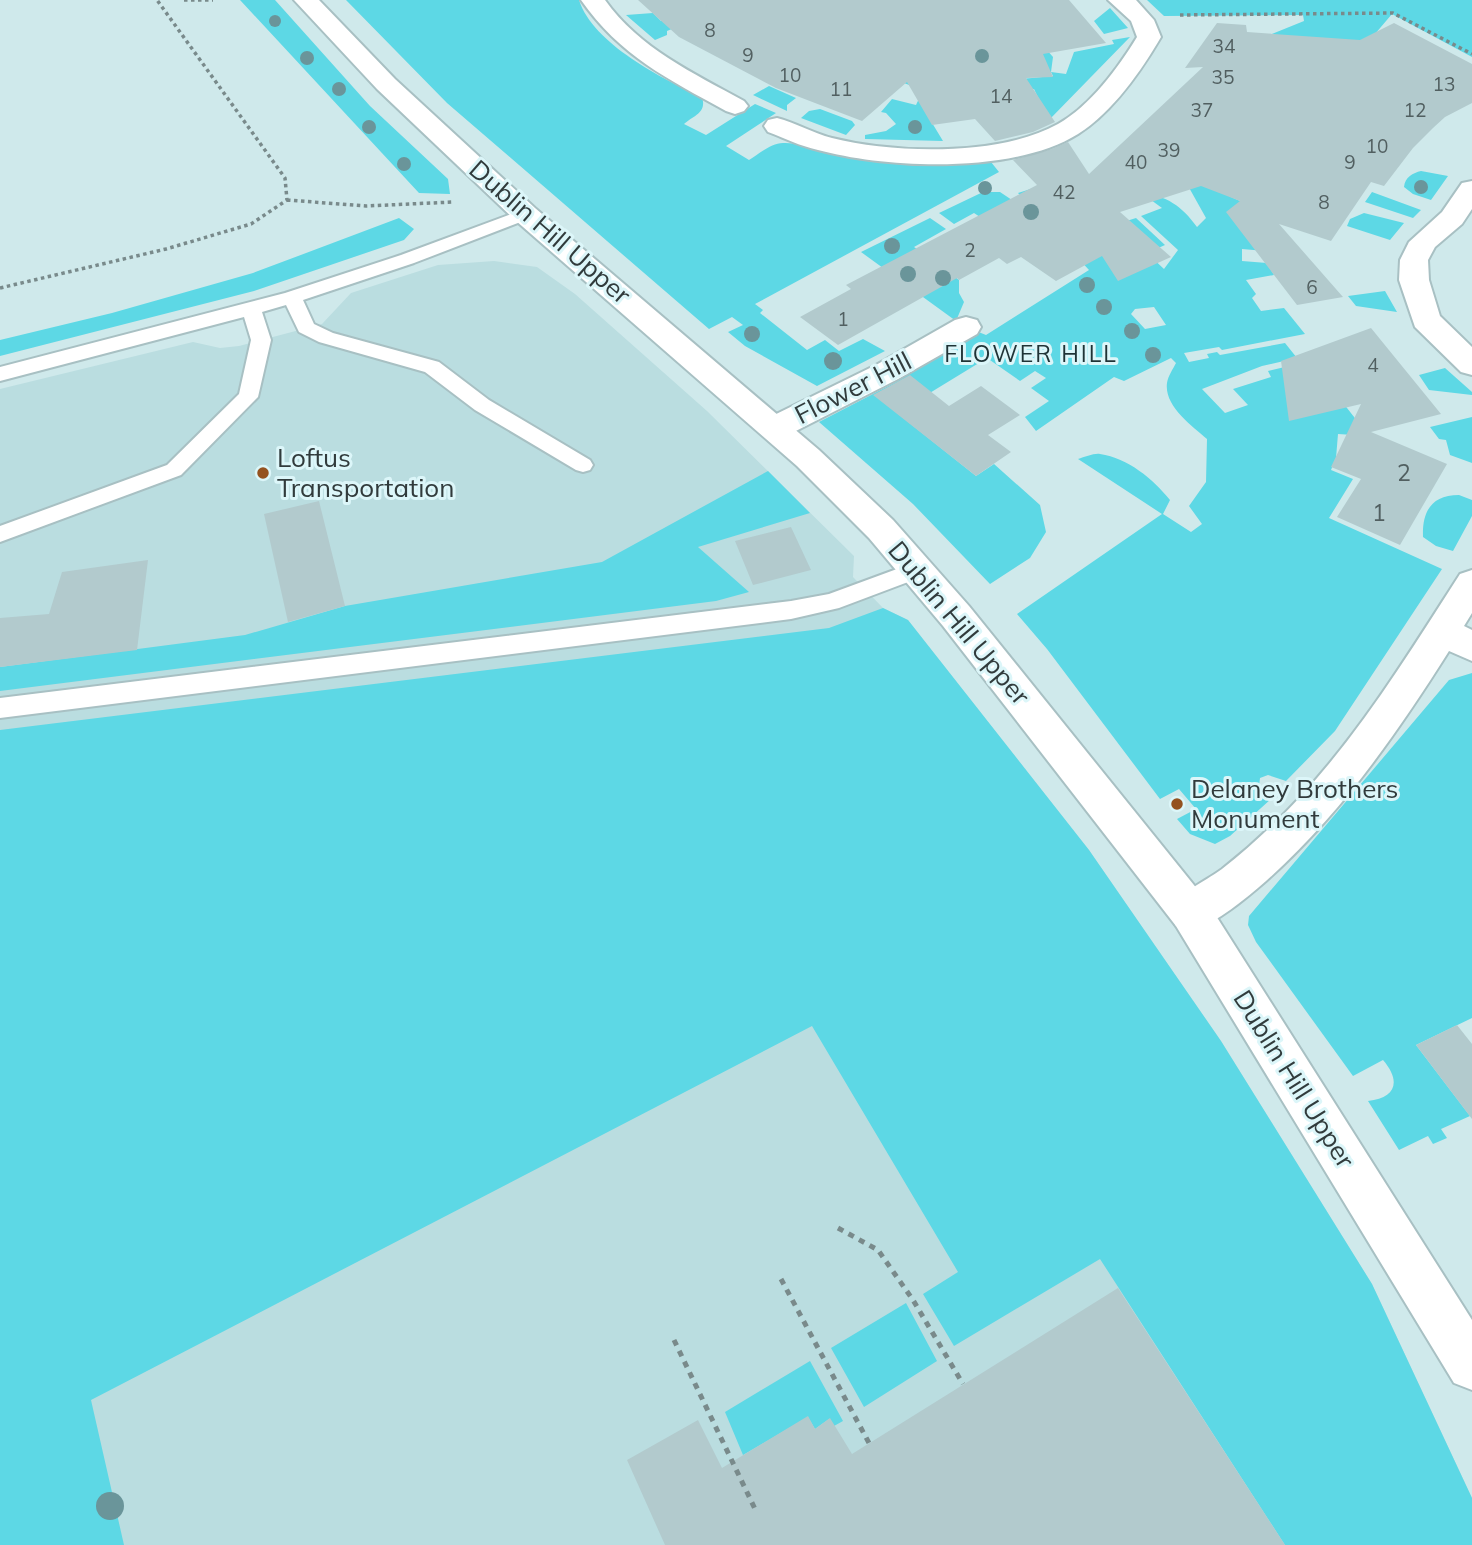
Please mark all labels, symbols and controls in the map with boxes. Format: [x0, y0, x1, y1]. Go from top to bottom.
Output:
house number: 8 [704, 18, 716, 42]
house number: 34 [1213, 34, 1235, 58]
house number: 9 [742, 43, 754, 67]
house number: 10 [779, 63, 801, 87]
house number: 35 [1212, 65, 1234, 89]
house number: 13 [1433, 72, 1455, 96]
house number: 11 [830, 77, 852, 101]
house number: 14 [990, 84, 1012, 108]
house number: 37 [1191, 98, 1213, 122]
house number: 12 [1404, 98, 1426, 122]
house number: 10 [1366, 134, 1388, 158]
house number: 39 [1158, 138, 1180, 162]
house number: 40 [1125, 150, 1147, 174]
house number: 9 [1344, 150, 1356, 174]
street label: Dublin Hill Upper [463, 152, 638, 311]
house number: 42 [1053, 180, 1075, 204]
house number: 8 [1318, 190, 1330, 214]
house number: 2 [964, 238, 976, 262]
house number: 6 [1306, 275, 1318, 299]
house number: 1 [837, 307, 849, 331]
district label: FLOWER HILL [944, 339, 1118, 368]
street label: Flower Hill [789, 344, 917, 431]
house number: 4 [1367, 353, 1379, 377]
place label: Loftus Transportation [277, 441, 454, 504]
house number: 2 [1397, 458, 1411, 487]
marker: Loftus Transportation [255, 465, 271, 481]
house number: 1 [1372, 498, 1386, 527]
street label: Dublin Hill Upper [881, 534, 1038, 712]
place label: Delaney Brothers Monument [1191, 772, 1399, 835]
marker: Delaney Brothers Monument [1169, 796, 1185, 812]
street label: Dublin Hill Upper [1227, 984, 1363, 1174]

